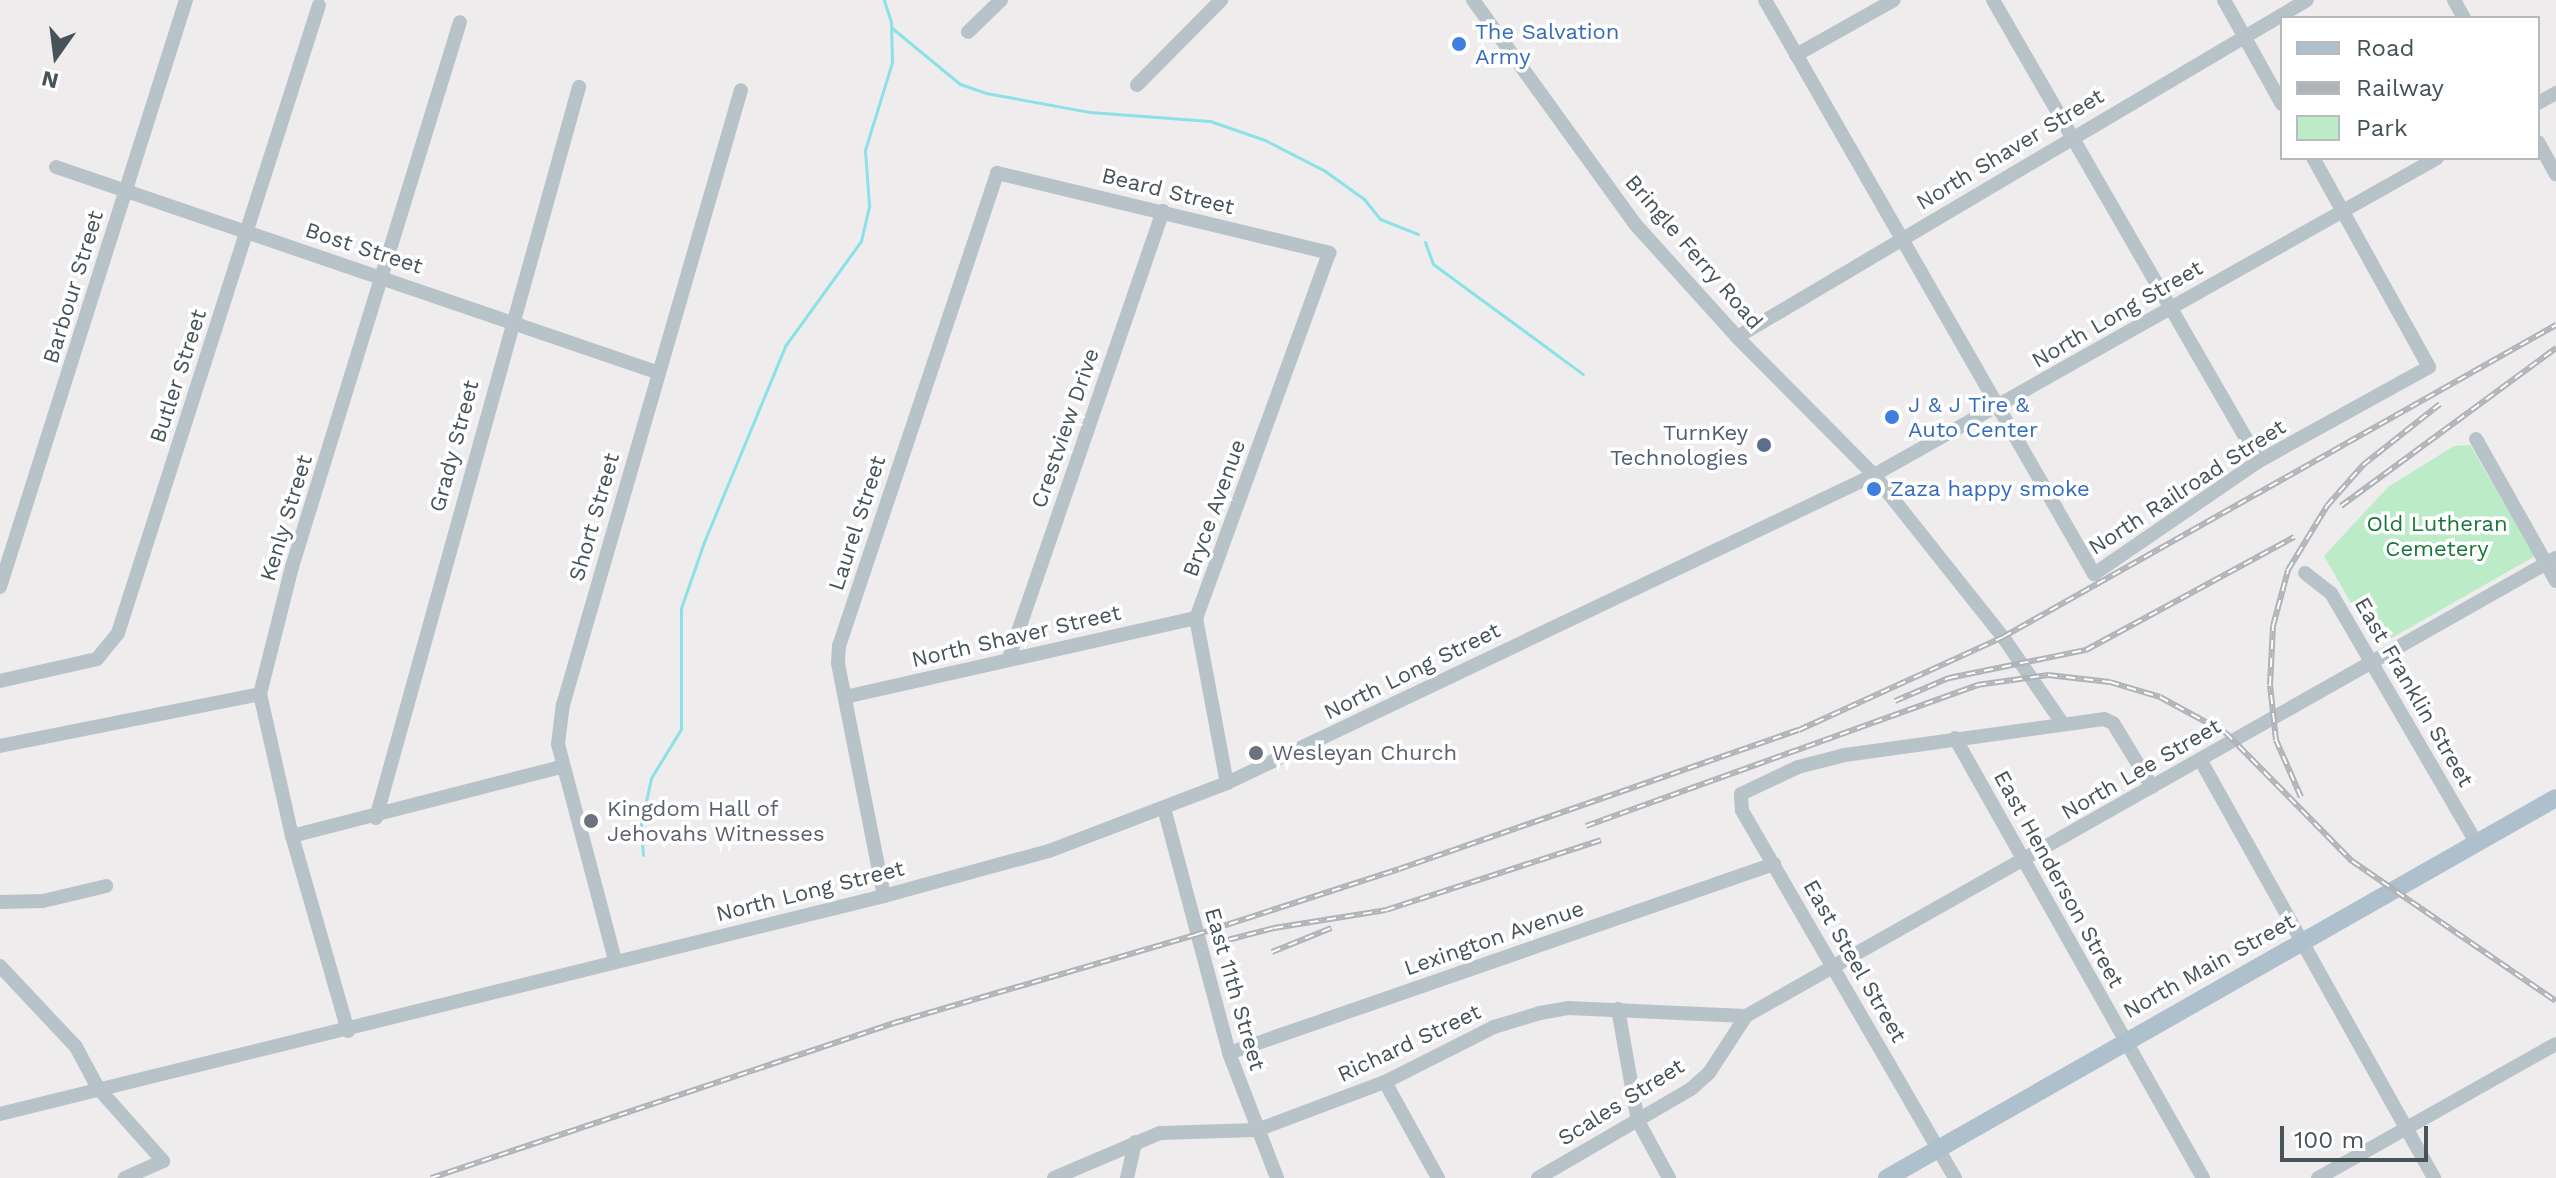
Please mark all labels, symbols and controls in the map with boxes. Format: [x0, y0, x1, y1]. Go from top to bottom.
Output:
north arrow [16, 16, 96, 96]
legend [2280, 16, 2540, 160]
place label: The Salvation Army [1475, 18, 1619, 70]
text: Road [2356, 34, 2415, 62]
marker: The Salvation Army [1450, 35, 1468, 53]
text: N [39, 66, 61, 94]
text: Railway [2356, 74, 2444, 102]
street label: North Shaver Street [1911, 82, 2109, 216]
text: Park [2356, 114, 2408, 142]
street label: Beard Street [1099, 162, 1237, 220]
street label: Bringle Ferry Road [1619, 169, 1769, 335]
street label: Barbour Street [37, 207, 109, 367]
street label: Bost Street [302, 217, 426, 279]
street label: North Long Street [2027, 254, 2207, 374]
street label: Butler Street [144, 306, 212, 446]
street label: Crestview Drive [1025, 344, 1105, 512]
street label: Grady Street [424, 377, 484, 515]
place label: J & J Tire & Auto Center [1908, 391, 2038, 442]
marker: J & J Tire & Auto Center [1883, 408, 1901, 426]
street label: North Railroad Street [2084, 413, 2290, 561]
place label: TurnKey Technologies [1610, 419, 1748, 470]
street label: Bryce Avenue [1177, 435, 1251, 581]
marker: TurnKey Technologies [1755, 436, 1773, 454]
street label: Short Street [563, 450, 625, 584]
street label: Kenly Street [254, 451, 318, 585]
street label: Laurel Street [823, 452, 891, 594]
place label: Zaza happy smoke [1890, 476, 2091, 502]
marker: Zaza happy smoke [1865, 480, 1883, 498]
park label: Old Lutheran Cemetery [2366, 510, 2508, 562]
street label: East Franklin Street [2349, 593, 2479, 791]
street label: North Shaver Street [909, 599, 1123, 673]
street label: North Long Street [1320, 617, 1504, 725]
street label: North Lee Street [2057, 713, 2225, 825]
place label: Wesleyan Church [1272, 740, 1457, 766]
marker: Wesleyan Church [1247, 744, 1265, 762]
street label: East Henderson Street [1988, 766, 2130, 992]
place label: Kingdom Hall of Jehovahs Witnesses [607, 795, 825, 846]
marker: Kingdom Hall of Jehovahs Witnesses [582, 812, 600, 830]
street label: North Long Street [713, 855, 907, 927]
street label: East Steel Street [1798, 875, 1912, 1047]
street label: Lexington Avenue [1400, 895, 1588, 981]
street label: East 11th Street [1199, 904, 1271, 1074]
street label: North Main Street [2119, 908, 2299, 1024]
street label: Richard Street [1333, 998, 1485, 1088]
street label: Scales Street [1553, 1053, 1689, 1151]
scale bar [2284, 1110, 2432, 1160]
text: 100 m [2294, 1126, 2364, 1154]

